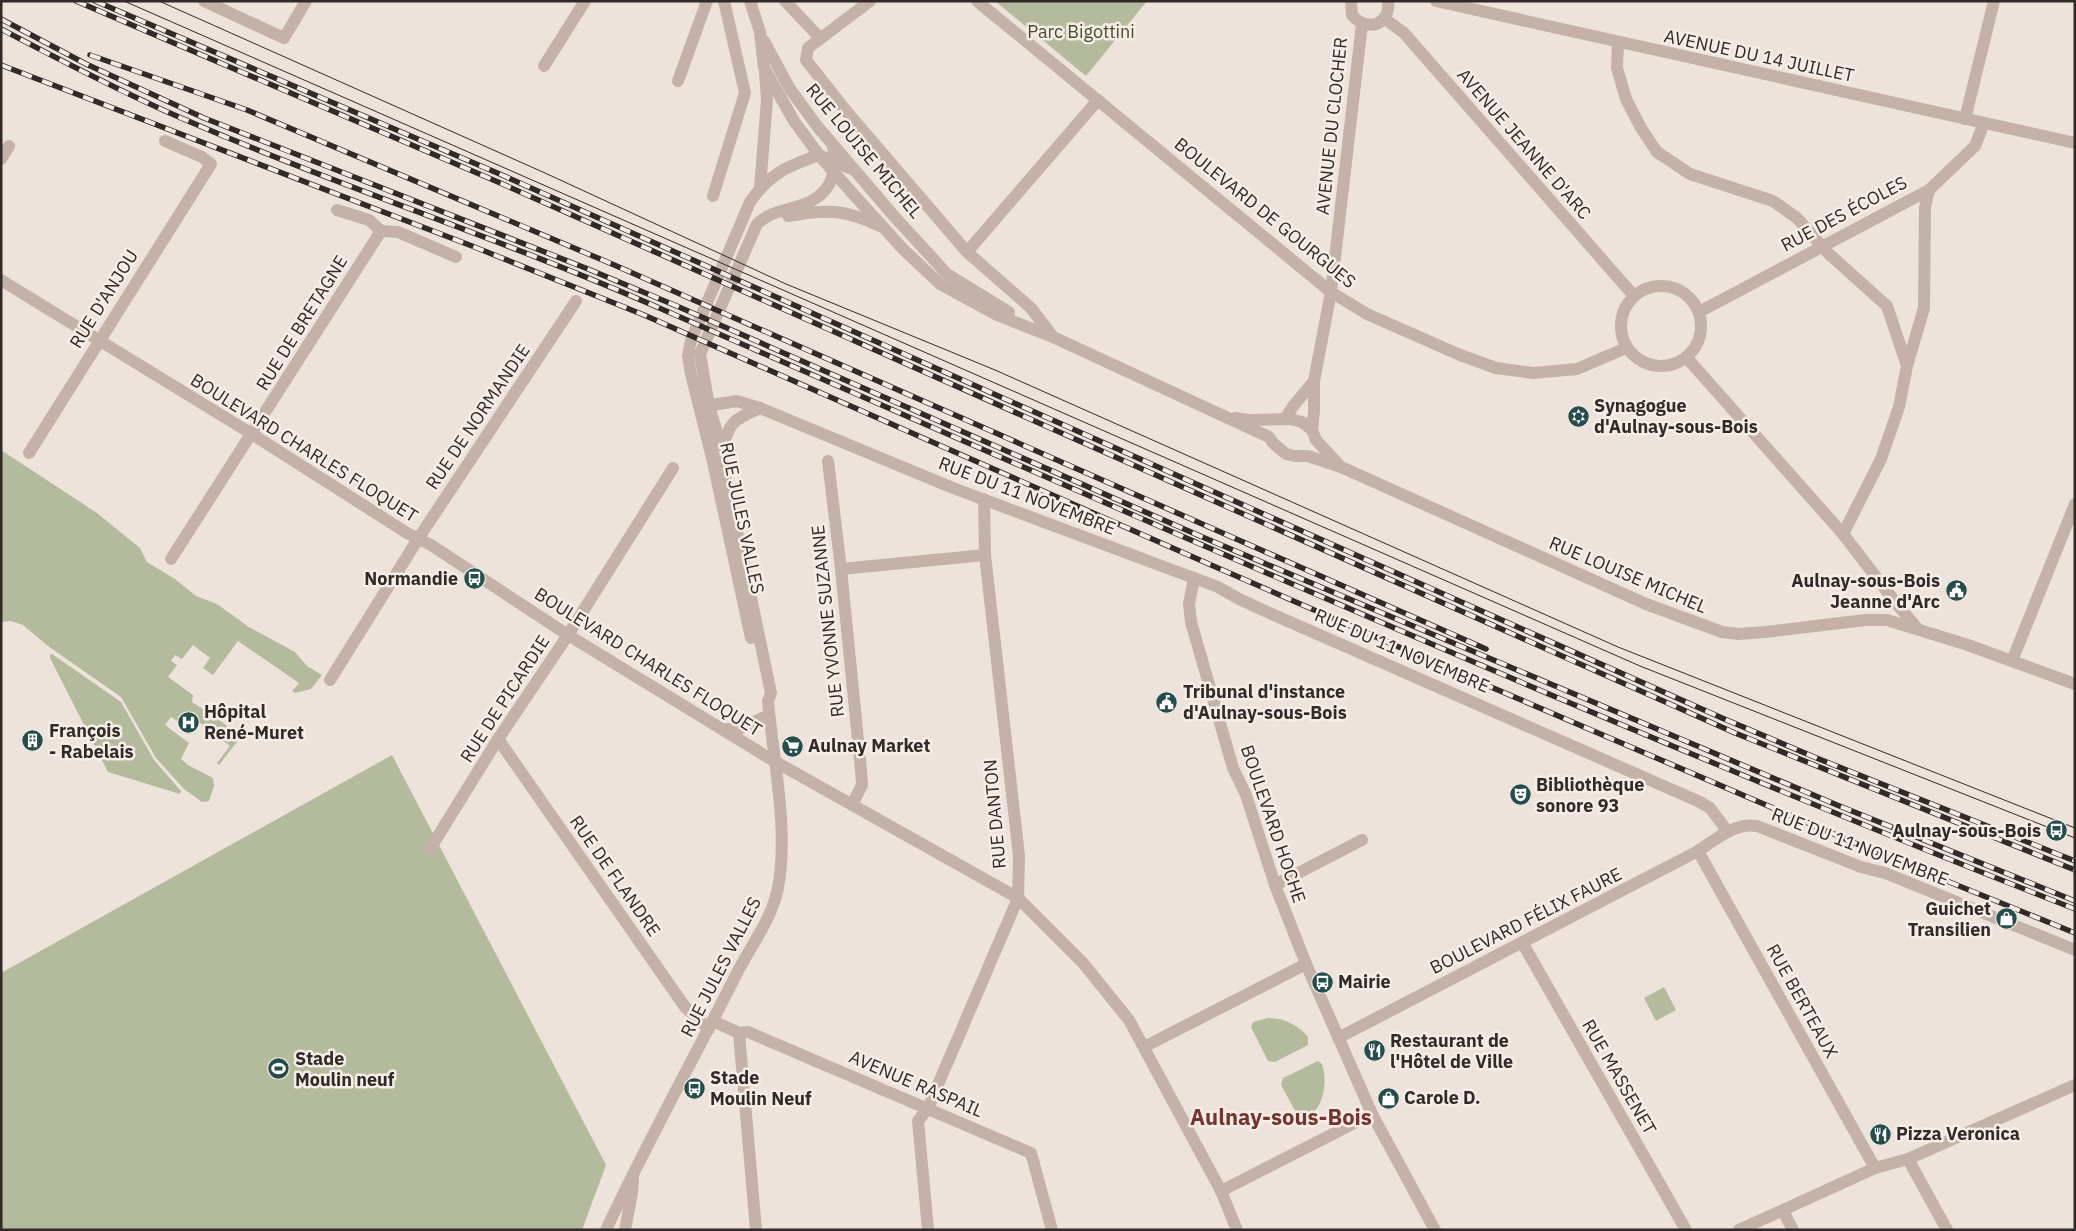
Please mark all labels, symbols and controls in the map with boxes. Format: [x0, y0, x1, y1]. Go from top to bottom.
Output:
park label: Parc Bigottini [1027, 20, 1135, 43]
street label: AVENUE DU 14 JUILLET [1662, 24, 1856, 87]
street label: AVENUE DU CLOCHER [1311, 36, 1352, 216]
street label: AVENUE JEANNE D'ARC [1452, 63, 1596, 224]
street label: RUE LOUISE MICHEL [801, 78, 928, 223]
street label: BOULEVARD DE GOURGUES [1170, 132, 1361, 293]
street label: RUE DES ÉCOLES [1777, 171, 1911, 257]
street label: RUE D'ANJOU [64, 245, 143, 352]
street label: RUE DE BRETAGNE [251, 251, 352, 395]
street label: RUE DE NORMANDIE [420, 340, 535, 494]
street label: BOULEVARD CHARLES FLOQUET [186, 368, 422, 527]
place label: Synagogue d'Aulnay-sous-Bois [1594, 394, 1758, 438]
synagogue icon: Synagogue d'Aulnay-sous-Bois [1566, 404, 1590, 428]
street label: RUE JULES VALLES [715, 440, 770, 596]
street label: RUE DU 11 NOVEMBRE [935, 451, 1119, 540]
street label: RUE YVONNE SUZANNE [806, 524, 849, 718]
street label: RUE LOUISE MICHEL [1546, 531, 1711, 618]
place label: Normandie [364, 567, 458, 590]
bus stop icon: Normandie [462, 567, 486, 591]
place label: Aulnay-sous-Bois Jeanne d'Arc [1791, 569, 1940, 613]
public building icon: Aulnay-sous-Bois Jeanne d'Arc [1944, 579, 1968, 603]
street label: BOULEVARD CHARLES FLOQUET [530, 582, 766, 741]
street label: RUE DU 11 NOVEMBRE [1311, 603, 1493, 698]
street label: RUE DE PICARDIE [455, 631, 554, 767]
place label: Tribunal d'instance d'Aulnay-sous-Bois [1183, 680, 1347, 724]
public building icon: Tribunal d'instance d'Aulnay-sous-Bois [1155, 690, 1179, 714]
place label: Hôpital René-Muret [204, 700, 304, 744]
hospital icon: Hôpital René-Muret [176, 710, 200, 734]
place label: François - Rabelais [49, 719, 134, 763]
building icon: François - Rabelais [21, 729, 45, 753]
supermarket icon: Aulnay Market [780, 734, 804, 758]
place label: Aulnay Market [808, 734, 930, 757]
street label: BOULEVARD HOCHE [1236, 742, 1311, 906]
street label: RUE DANTON [978, 758, 1011, 870]
place label: Bibliothèque sonore 93 [1536, 773, 1644, 817]
theatre icon: Bibliothèque sonore 93 [1508, 783, 1532, 807]
street label: RUE DU 11 NOVEMBRE [1768, 802, 1952, 891]
street label: RUE DE FLANDRE [565, 811, 666, 941]
place label: Aulnay-sous-Bois [1892, 819, 2041, 842]
bus stop icon: Aulnay-sous-Bois [2045, 819, 2069, 843]
street label: BOULEVARD FÉLIX FAURE [1426, 862, 1626, 979]
street label: RUE JULES VALLES [675, 893, 766, 1041]
place label: Guichet Transilien [1908, 897, 1991, 941]
shop icon: Guichet Transilien [1995, 907, 2019, 931]
street label: RUE BERTEAUX [1762, 940, 1843, 1062]
bus stop icon: Mairie [1310, 970, 1334, 994]
place label: Mairie [1338, 970, 1391, 993]
street label: RUE MASSENET [1577, 1015, 1662, 1138]
place label: Restaurant de l'Hôtel de Ville [1390, 1029, 1513, 1073]
restaurant icon: Restaurant de l'Hôtel de Ville [1362, 1039, 1386, 1063]
street label: AVENUE RASPAIL [846, 1045, 987, 1122]
place label: Stade Moulin neuf [295, 1047, 395, 1091]
sports icon: Stade Moulin neuf [267, 1057, 291, 1081]
place label: Stade Moulin Neuf [710, 1066, 812, 1110]
bus stop icon: Stade Moulin Neuf [682, 1076, 706, 1100]
shop icon: Carole D. [1376, 1086, 1400, 1110]
place label: Carole D. [1404, 1086, 1481, 1109]
district label: Aulnay-sous-Bois [1190, 1102, 1372, 1131]
restaurant icon: Pizza Veronica [1868, 1122, 1892, 1146]
place label: Pizza Veronica [1896, 1122, 2020, 1145]

